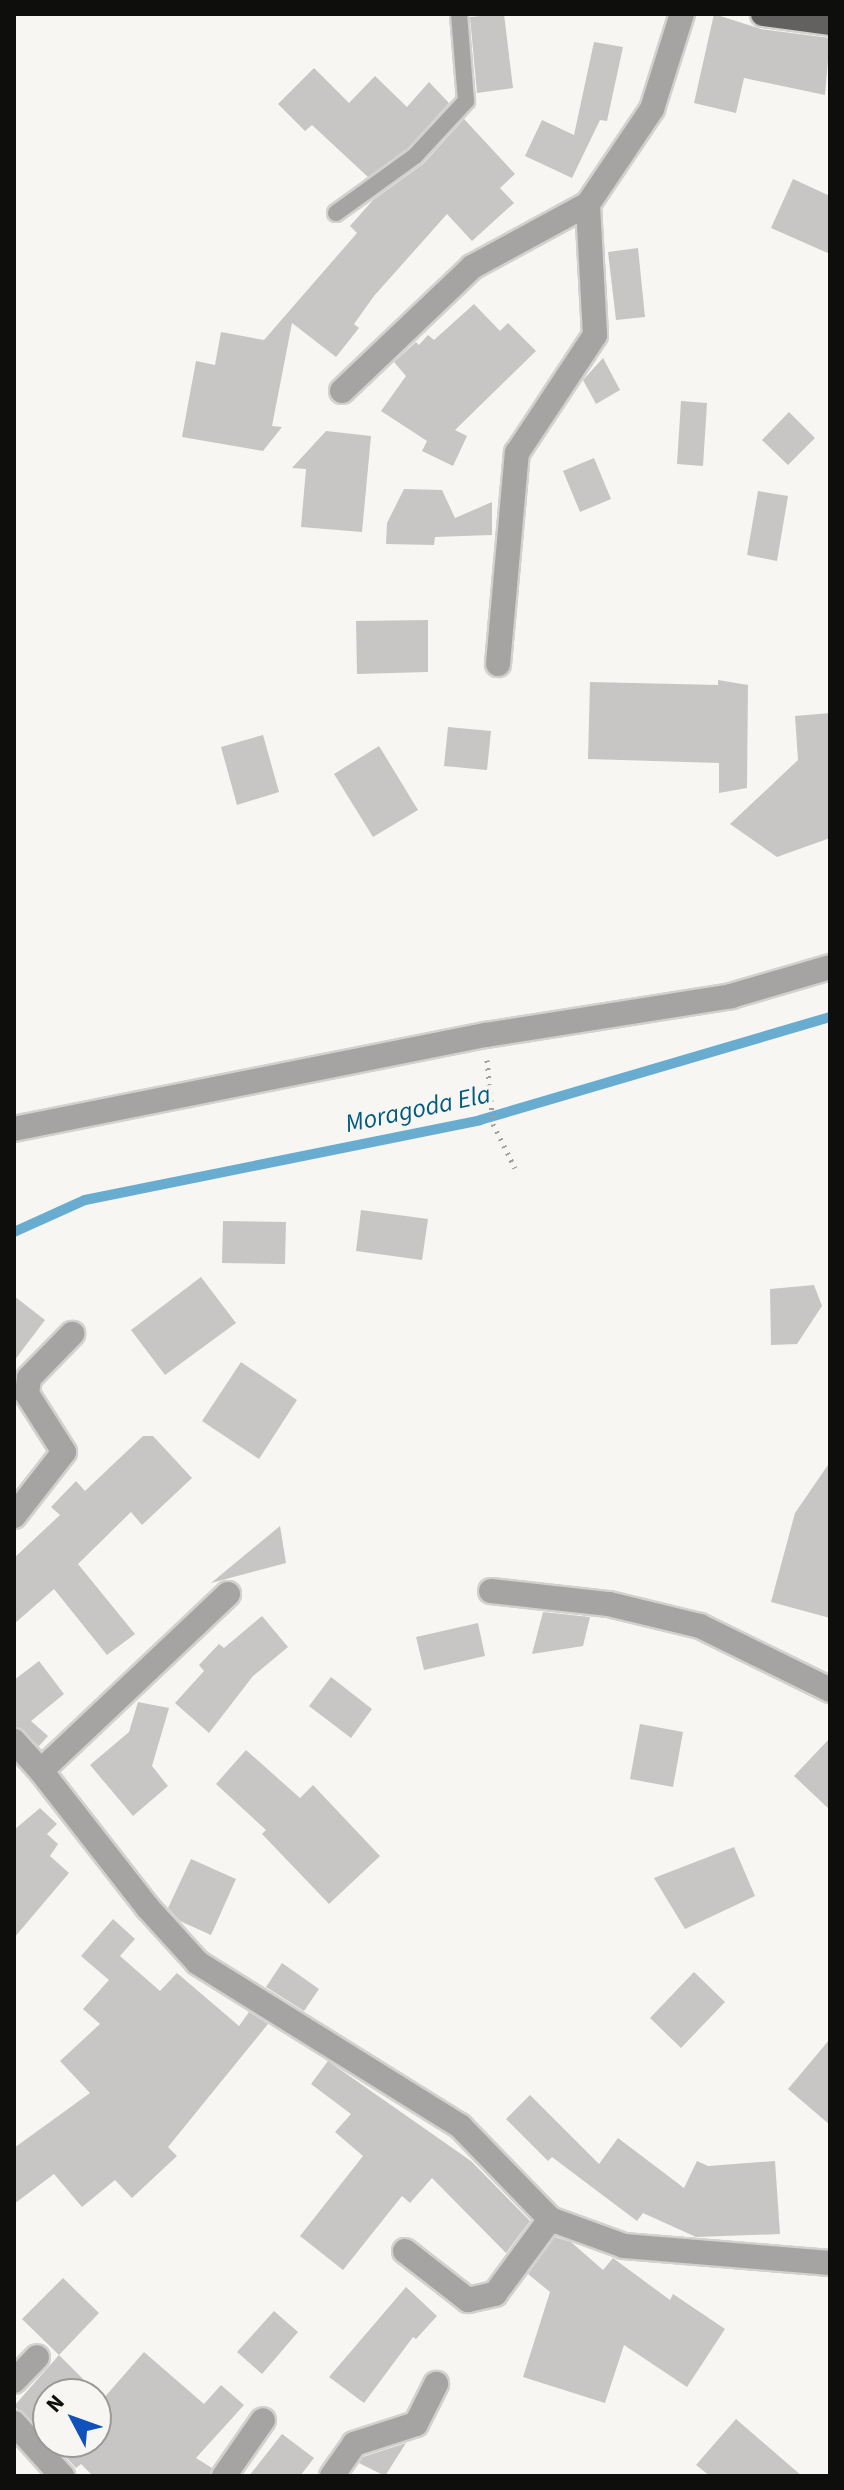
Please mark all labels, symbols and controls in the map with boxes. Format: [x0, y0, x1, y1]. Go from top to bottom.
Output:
water label: Moragoda Ela [342, 1078, 494, 1140]
north arrow [32, 2378, 112, 2458]
text: N [39, 2388, 72, 2420]

